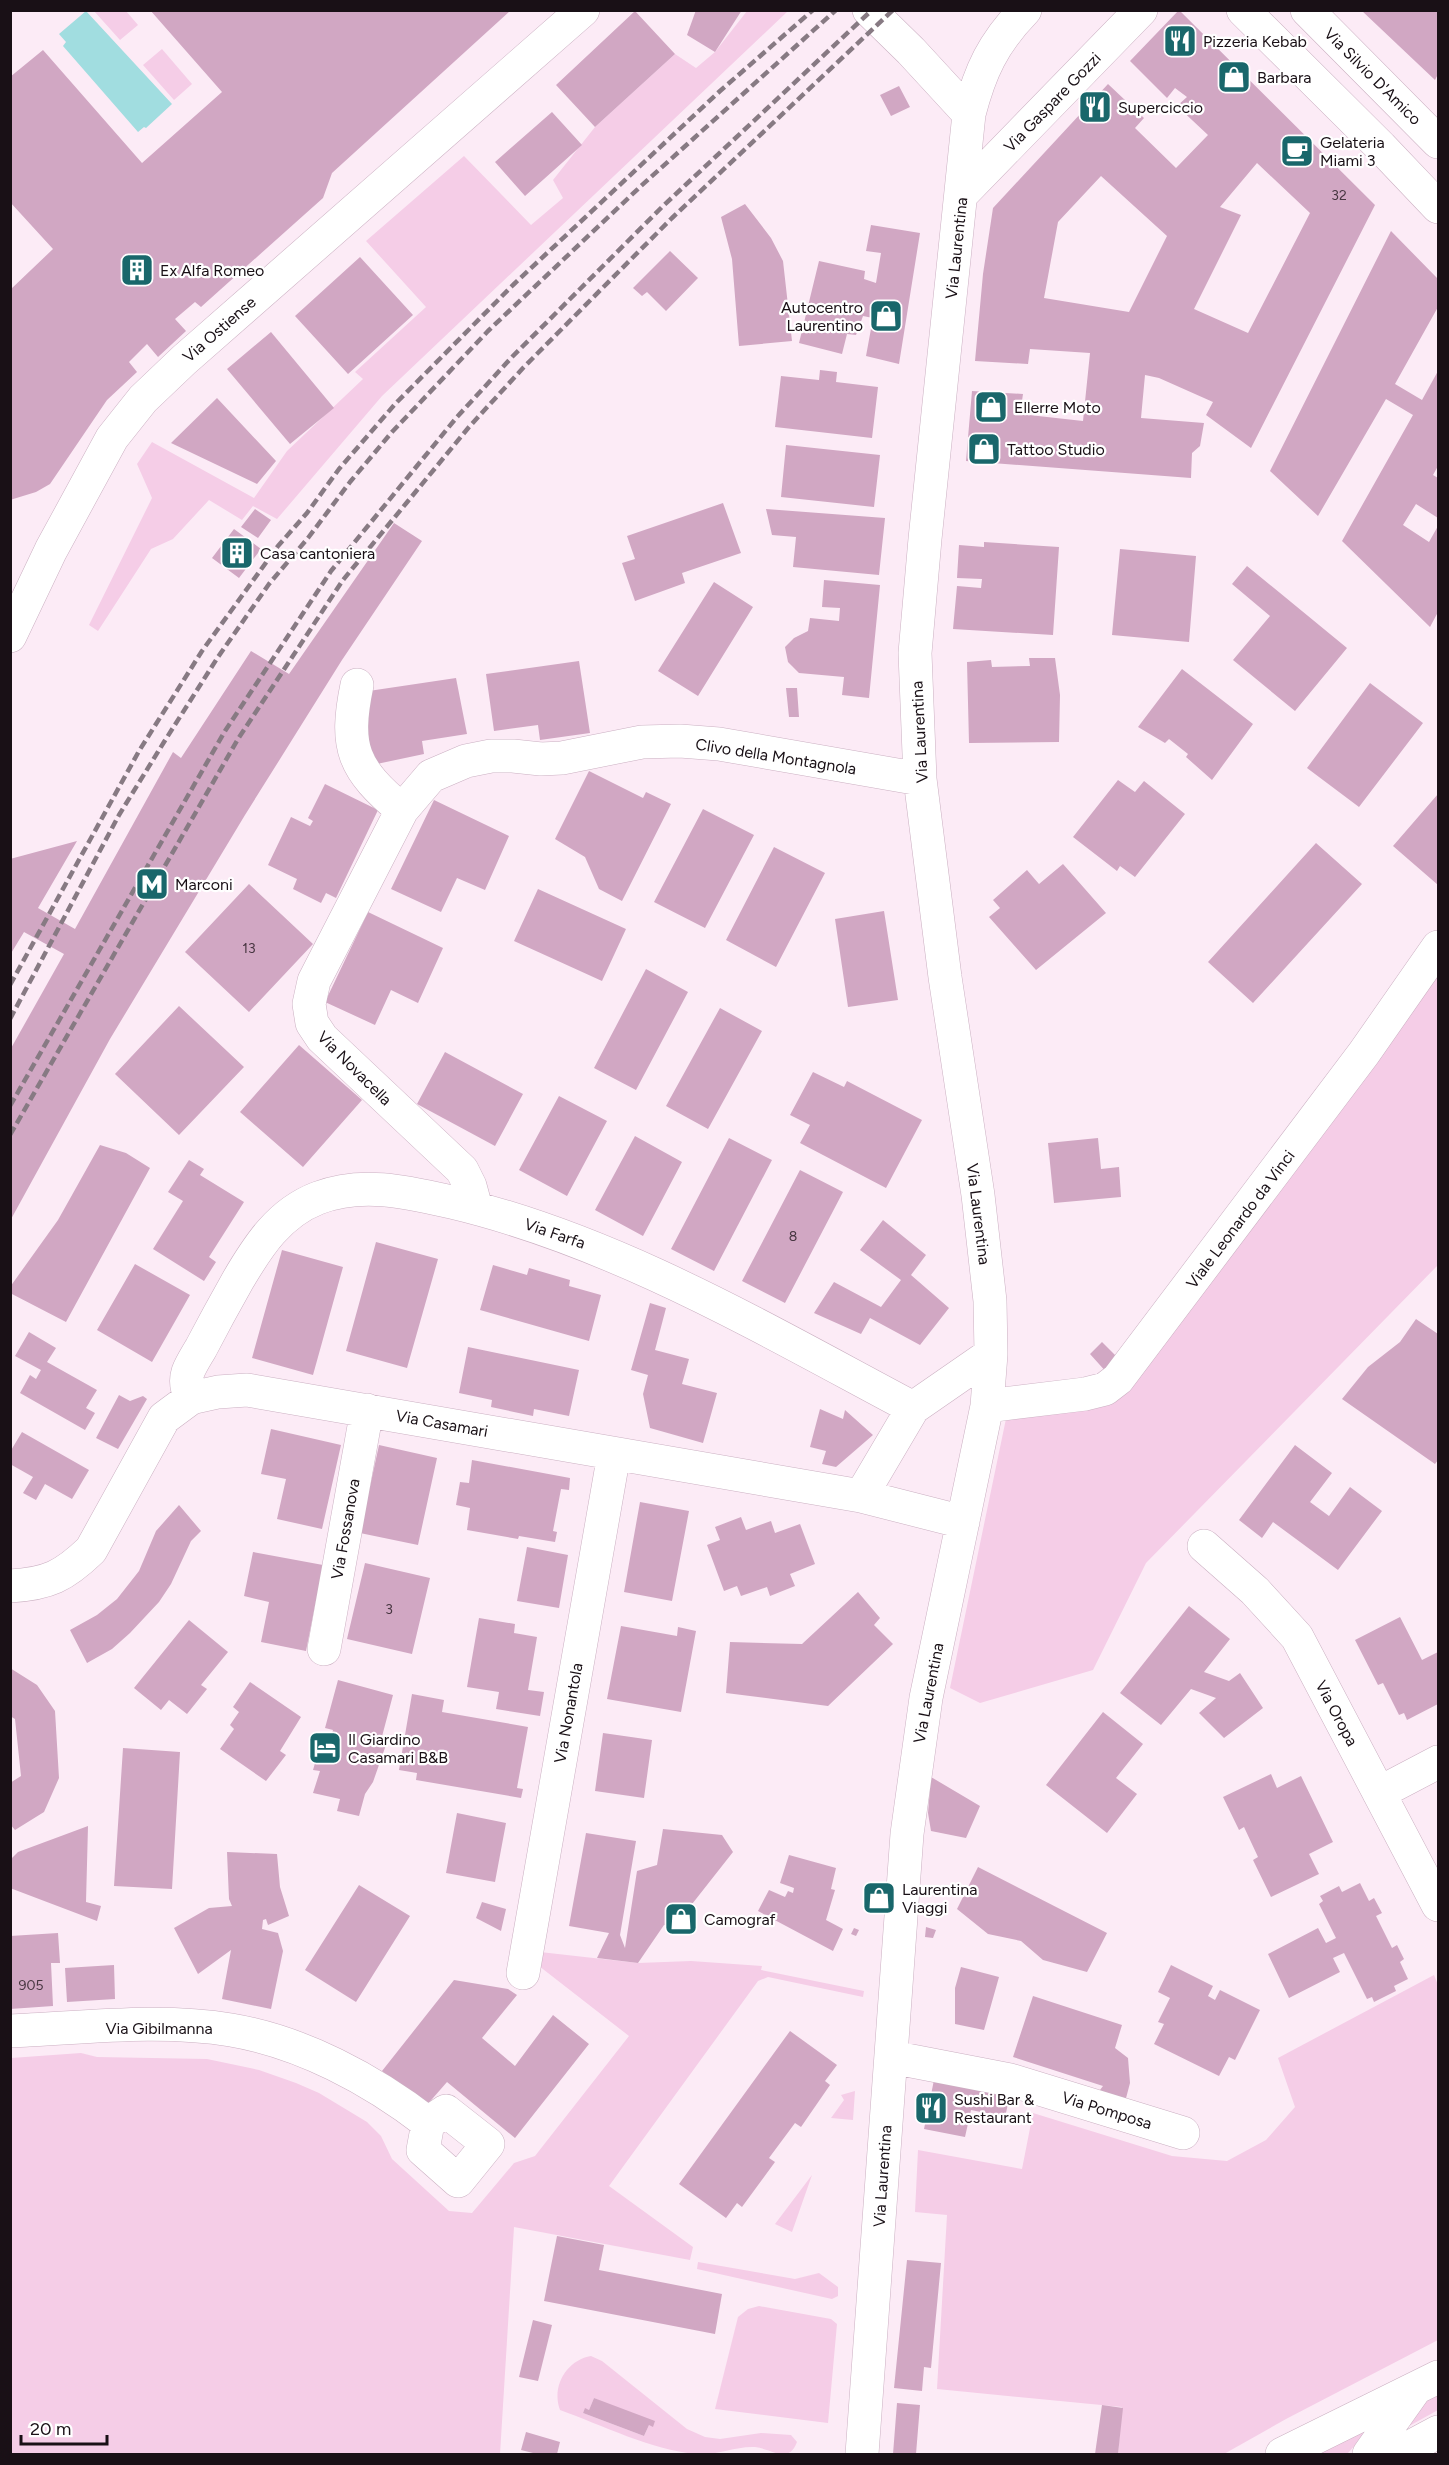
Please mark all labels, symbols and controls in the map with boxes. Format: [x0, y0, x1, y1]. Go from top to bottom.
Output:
restaurant icon: Pizzeria Kebab [1162, 23, 1198, 59]
street label: Via Silvio D'Amico [1320, 24, 1425, 129]
place label: Pizzeria Kebab [1203, 32, 1307, 51]
street label: Via Gaspare Gozzi [1000, 49, 1105, 156]
shop icon: Barbara [1216, 59, 1252, 95]
place label: Barbara [1257, 68, 1311, 87]
restaurant icon: Superciccio [1077, 89, 1113, 125]
place label: Superciccio [1118, 98, 1203, 117]
cafe icon: Gelateria Miami 3 [1279, 133, 1315, 169]
place label: Gelateria Miami 3 [1320, 133, 1385, 170]
house number: 32 [1331, 187, 1347, 204]
street label: Via Laurentina [942, 196, 971, 300]
building icon: Ex Alfa Romeo [119, 252, 155, 288]
place label: Ex Alfa Romeo [160, 261, 264, 280]
street label: Via Ostiense [179, 292, 260, 366]
place label: Autocentro Laurentino [781, 298, 863, 335]
shop icon: Autocentro Laurentino [868, 298, 904, 334]
shop icon: Ellerre Moto [973, 389, 1009, 425]
place label: Ellerre Moto [1014, 398, 1101, 417]
shop icon: Tattoo Studio [966, 431, 1002, 467]
place label: Tattoo Studio [1007, 440, 1105, 459]
building icon: Casa cantoniera [219, 535, 255, 571]
place label: Casa cantoniera [260, 544, 375, 563]
street label: Via Laurentina [907, 680, 932, 784]
street label: Clivo della Montagnola [694, 734, 858, 779]
metro station icon: Marconi [134, 866, 170, 902]
place label: Marconi [175, 875, 233, 894]
house number: 13 [242, 940, 256, 957]
street label: Via Novacella [314, 1027, 396, 1109]
street label: Viale Leonardo da Vinci [1182, 1146, 1299, 1292]
street label: Via Laurentina [963, 1162, 994, 1266]
street label: Via Farfa [522, 1214, 588, 1253]
house number: 8 [789, 1228, 797, 1245]
street label: Via Casamari [394, 1406, 489, 1441]
street label: Via Fossanova [327, 1477, 364, 1581]
house number: 3 [385, 1601, 393, 1618]
street label: Via Laurentina [909, 1641, 948, 1745]
street label: Via Nonantola [550, 1661, 587, 1765]
street label: Via Oropa [1311, 1677, 1362, 1749]
hotel icon: Il Giardino Casamari B&B [307, 1730, 343, 1766]
place label: Il Giardino Casamari B&B [348, 1730, 448, 1767]
shop icon: Laurentina Viaggi [861, 1880, 897, 1916]
place label: Laurentina Viaggi [902, 1880, 977, 1917]
shop icon: Camograf [663, 1901, 699, 1937]
place label: Camograf [704, 1910, 776, 1929]
house number: 905 [19, 1977, 43, 1994]
street label: Via Gibilmanna [105, 2019, 213, 2038]
street label: Via Pomposa [1059, 2088, 1154, 2133]
restaurant icon: Sushi Bar & Restaurant [913, 2090, 949, 2126]
place label: Sushi Bar & Restaurant [954, 2090, 1035, 2127]
street label: Via Laurentina [869, 2124, 896, 2228]
scale bar [21, 2408, 106, 2446]
text: 20 m [30, 2418, 71, 2440]

